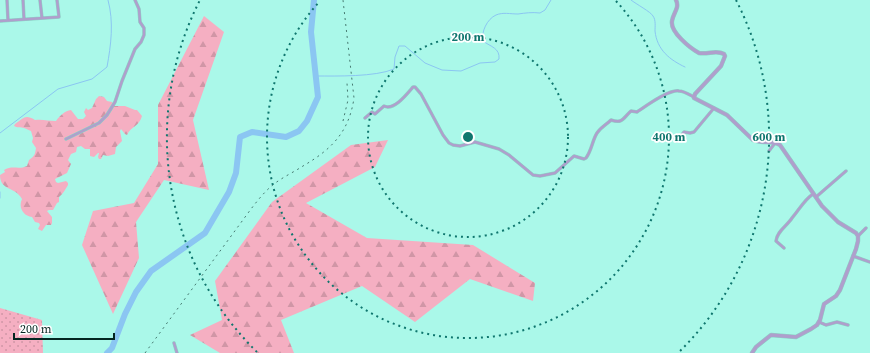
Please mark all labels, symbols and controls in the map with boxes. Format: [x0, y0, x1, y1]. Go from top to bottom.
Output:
text: 200 m [452, 29, 485, 45]
text: 400 m [653, 129, 686, 145]
text: 600 m [753, 129, 786, 145]
centre of rings [461, 130, 475, 144]
scale bar [14, 315, 114, 341]
text: 200 m [20, 321, 52, 337]

